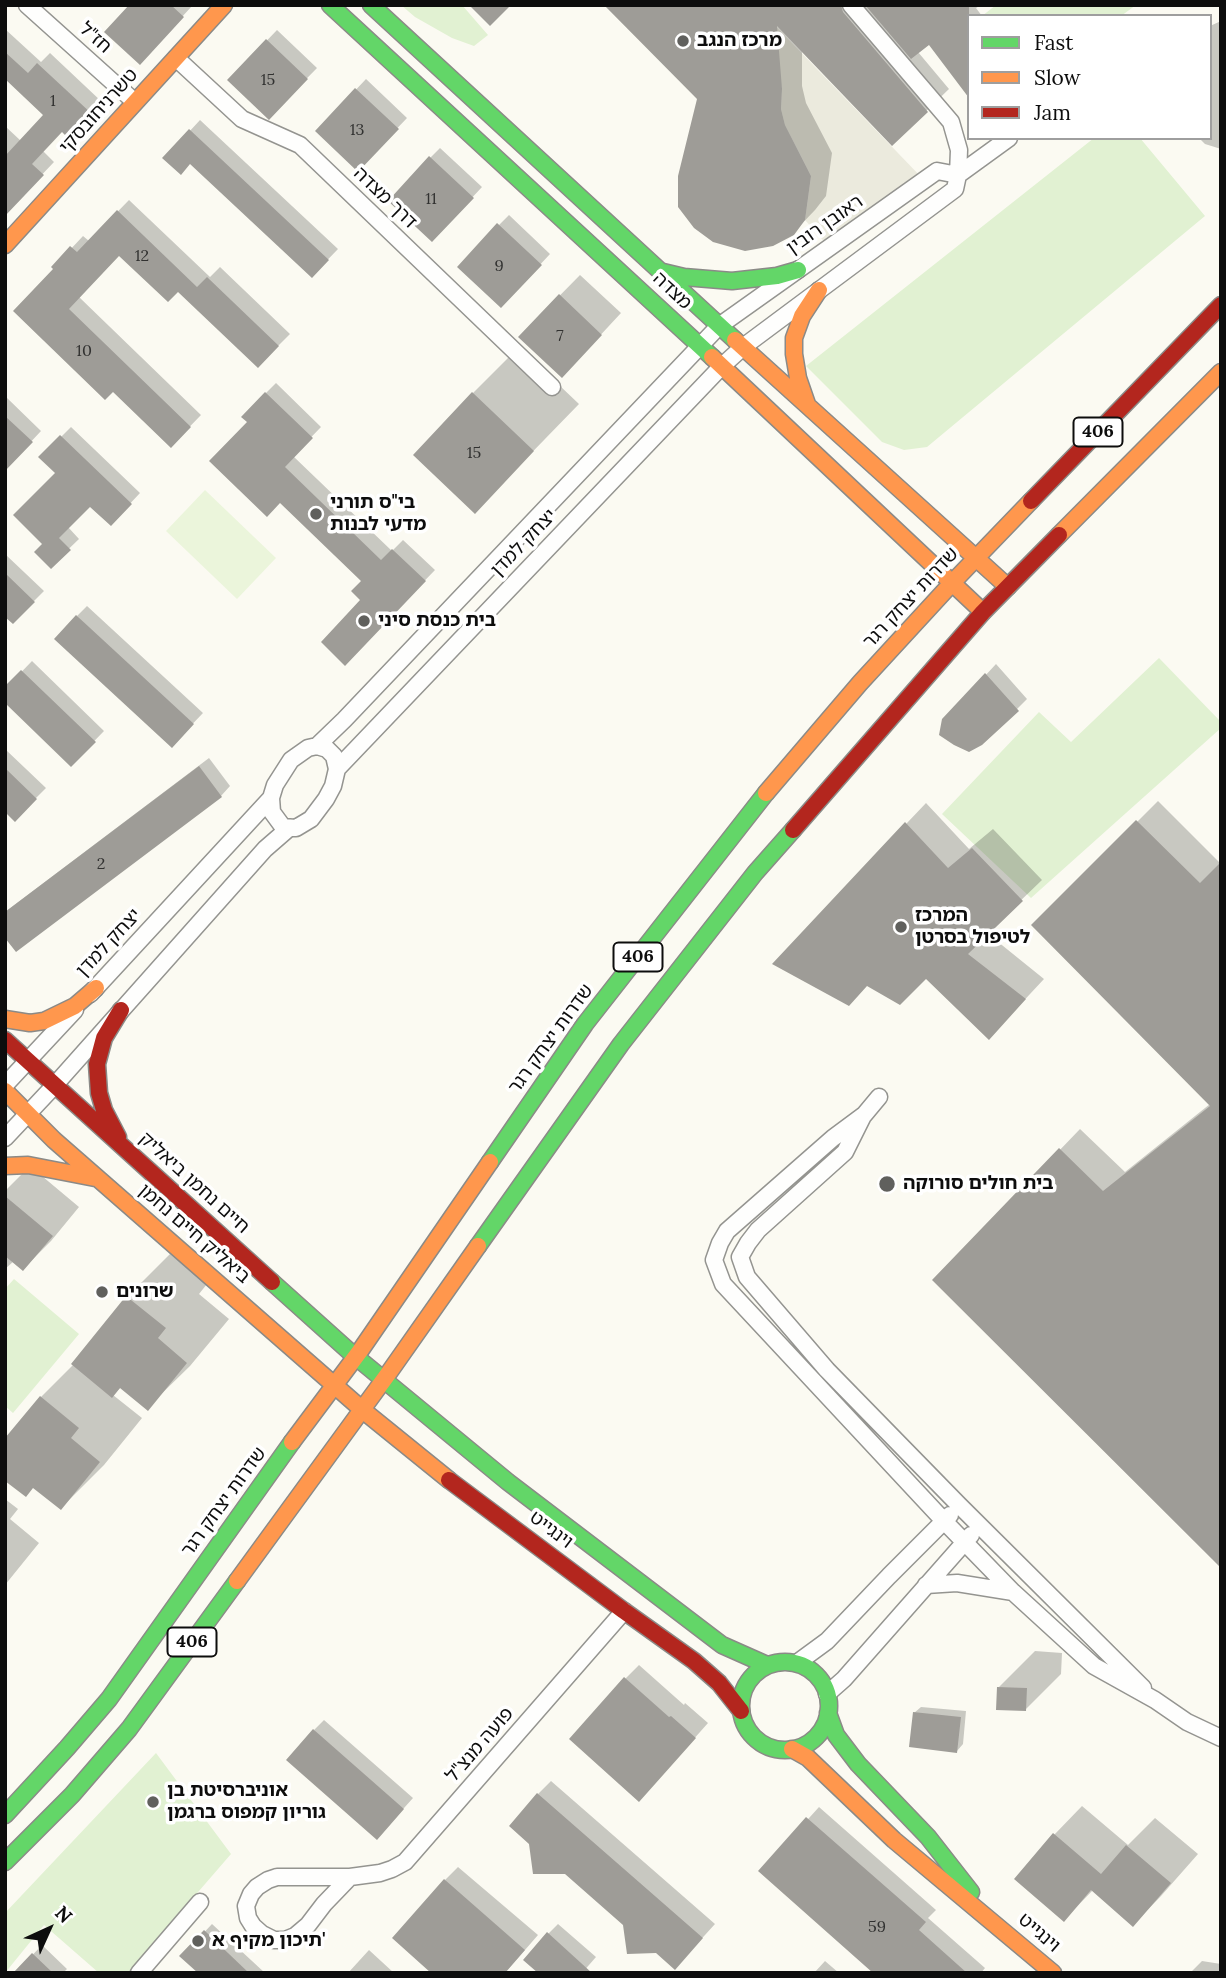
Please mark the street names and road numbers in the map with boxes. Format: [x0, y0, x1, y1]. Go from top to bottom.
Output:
street label: חז"ל [74, 18, 116, 58]
street label: טשרניחובסקי [55, 64, 143, 158]
street label: דרך מצדה [349, 162, 421, 234]
street label: ראובן רובין [782, 190, 868, 260]
street label: מצדה [648, 267, 696, 315]
road number: 406 [1074, 418, 1122, 446]
street label: יצחק למדן [486, 505, 562, 581]
street label: שדרות יצחק רגר [858, 543, 964, 653]
street label: יצחק למדן [72, 904, 146, 982]
road number: 406 [614, 942, 662, 972]
street label: שדרות יצחק רגר [504, 980, 598, 1098]
street label: חיים נחמן ביאליק [134, 1127, 254, 1239]
street label: ביאליק חיים נחמן [133, 1179, 255, 1289]
street label: שדרות יצחק רגר [177, 1443, 271, 1561]
street label: וינגייט [525, 1506, 577, 1554]
road number: 406 [168, 1628, 216, 1657]
street label: פועה מנצ"ל [441, 1703, 519, 1787]
street label: וינגייט [1013, 1909, 1065, 1957]

